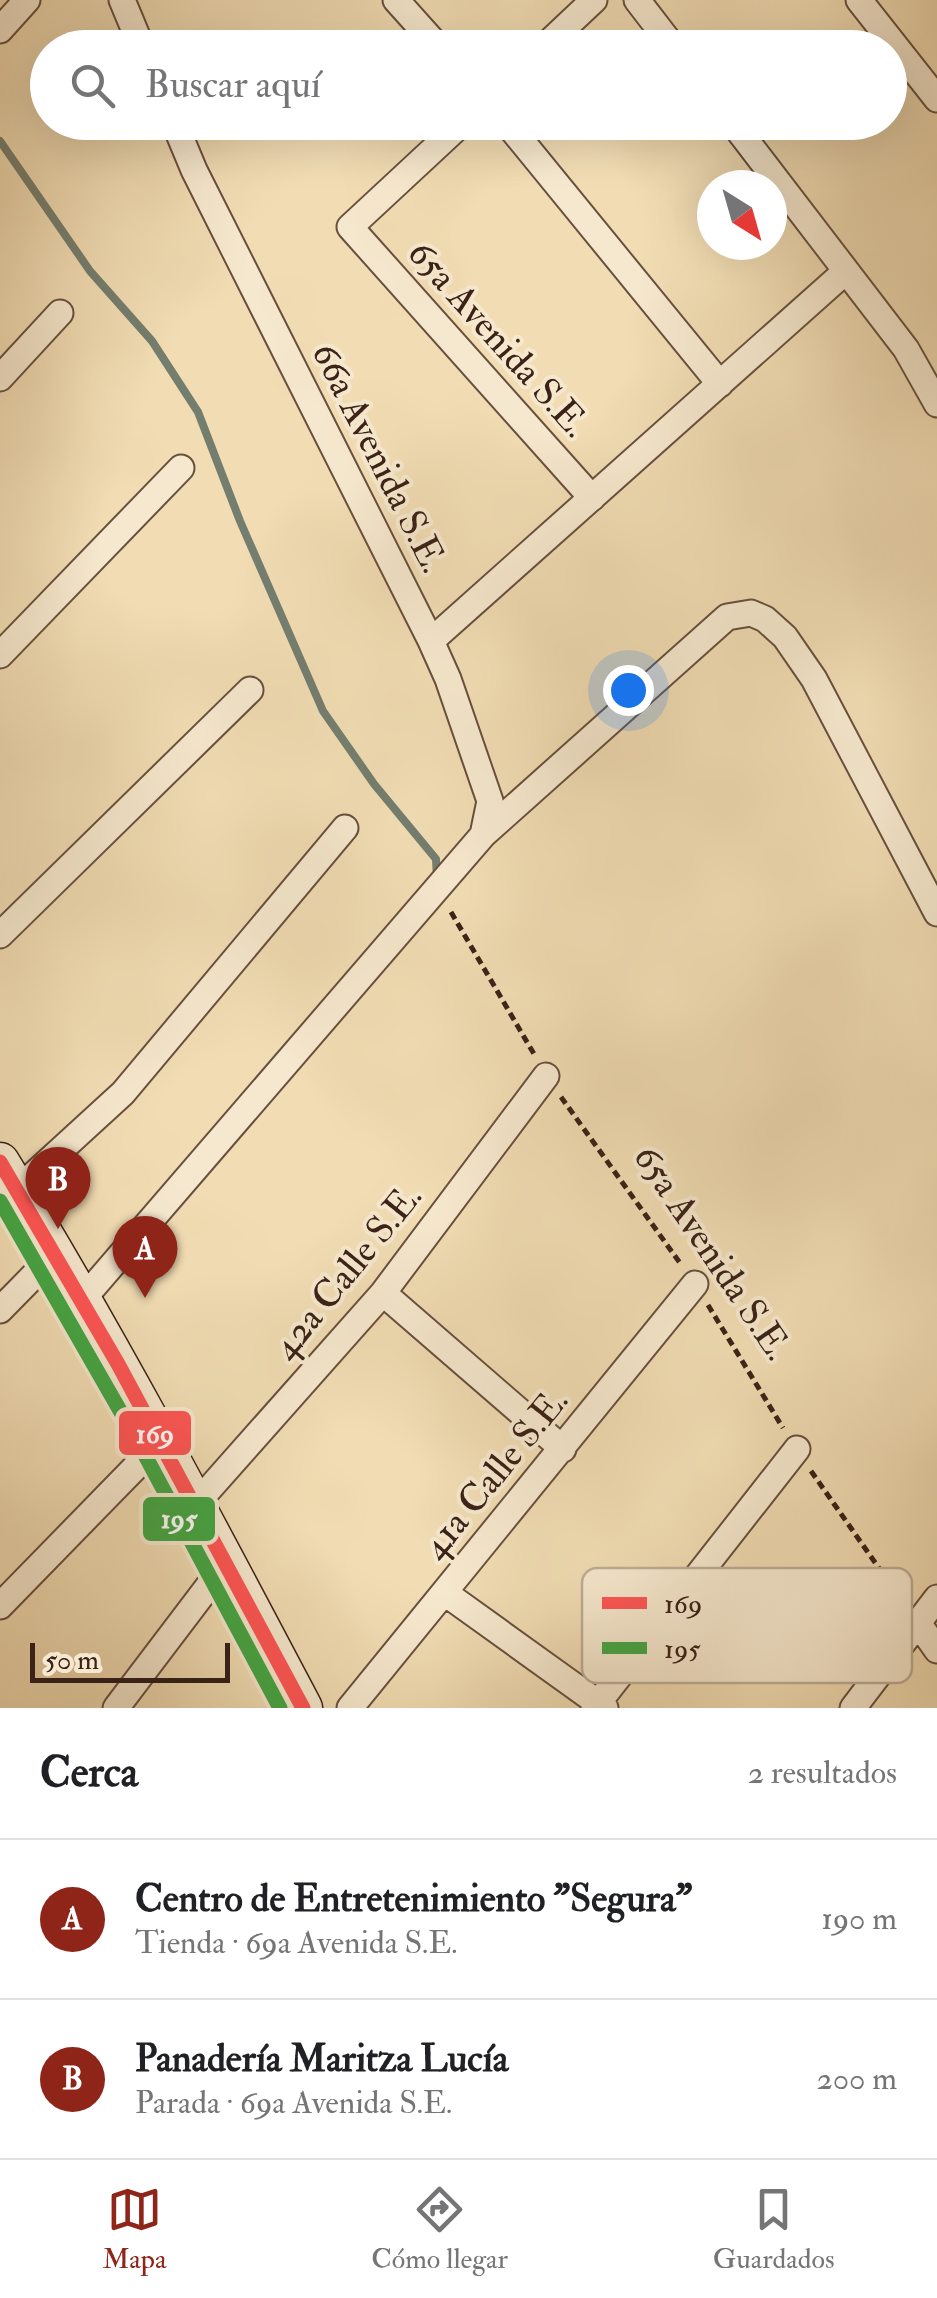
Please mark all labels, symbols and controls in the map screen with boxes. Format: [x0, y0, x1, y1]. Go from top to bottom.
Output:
search box [30, 30, 907, 140]
icon: search [65, 58, 120, 113]
text: Buscar aquí [145, 61, 321, 109]
north arrow [697, 170, 787, 260]
street label: 65a Avenida S.E. [397, 230, 600, 447]
street label: 66a Avenida S.E. [301, 334, 458, 581]
your location [603, 665, 654, 716]
street label: 65a Avenida S.E. [623, 1136, 802, 1369]
pin: B [26, 1146, 90, 1229]
street label: 42a Calle S.E. [261, 1174, 432, 1369]
pin: A [112, 1216, 178, 1298]
street label: 41a Calle S.E. [411, 1378, 579, 1569]
line badge: 169 [117, 1409, 193, 1457]
text: 169 [136, 1417, 174, 1452]
line badge: 195 [141, 1495, 217, 1543]
text: 195 [161, 1502, 198, 1537]
legend [582, 1568, 912, 1683]
text: 169 [664, 1587, 702, 1622]
text: 195 [664, 1632, 701, 1667]
scale bar [30, 1638, 230, 1682]
text: 50 m [45, 1643, 99, 1678]
text: Cerca [40, 1747, 138, 1799]
text: 2 resultados [748, 1753, 897, 1793]
text: Centro de Entretenimiento "Segura" [135, 1875, 692, 1923]
text: A [62, 1899, 83, 1939]
text: 190 m [821, 1899, 897, 1939]
text: Tienda · 69a Avenida S.E. [135, 1923, 458, 1963]
text: Panadería Maritza Lucía [135, 2035, 508, 2083]
text: B [62, 2059, 83, 2099]
text: 200 m [816, 2059, 897, 2099]
text: Parada · 69a Avenida S.E. [135, 2083, 452, 2123]
tab: Mapa [102, 2182, 166, 2277]
tab: Cómo llegar [371, 2182, 508, 2277]
tab: Guardados [713, 2182, 835, 2277]

